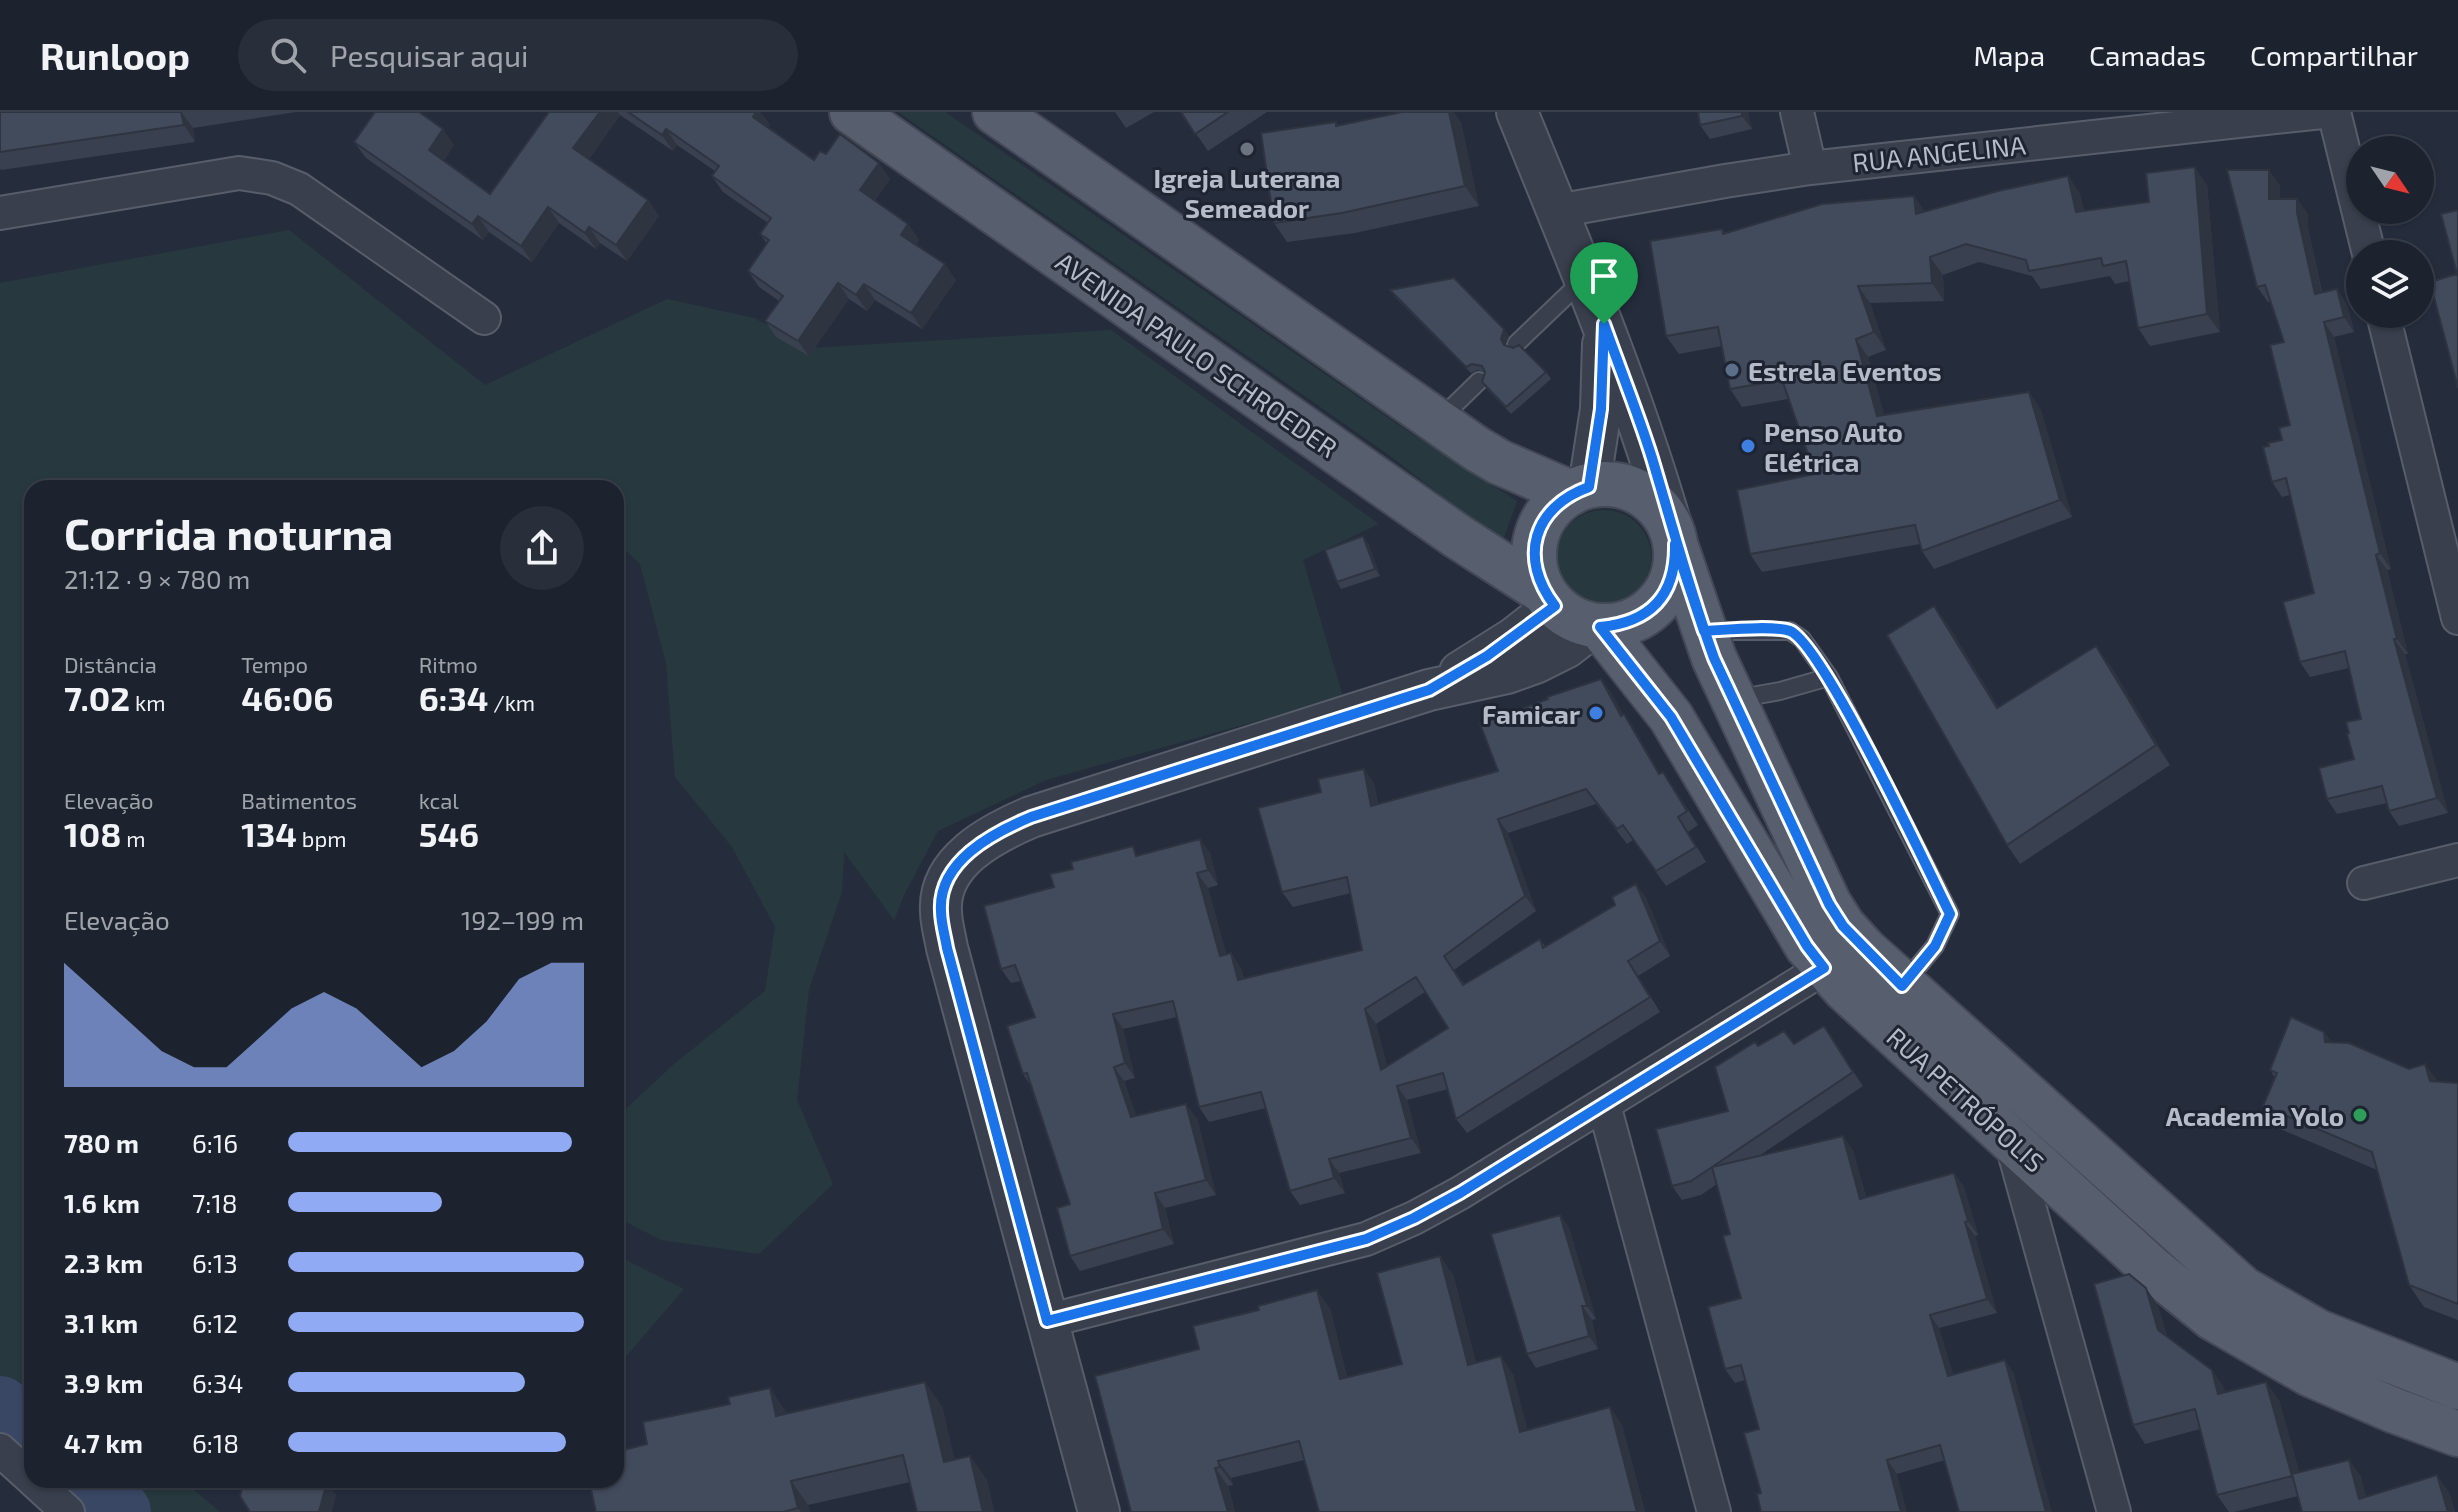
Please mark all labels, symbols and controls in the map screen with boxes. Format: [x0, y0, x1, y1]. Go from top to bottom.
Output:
search box [238, 19, 798, 91]
text: Runloop [40, 32, 190, 78]
icon: search [266, 33, 310, 77]
text: Pesquisar aqui [330, 37, 528, 73]
text: Mapa [1974, 38, 2045, 72]
text: Camadas [2089, 38, 2206, 72]
text: Compartilhar [2250, 38, 2418, 72]
street label: RUA ANGELINA [1851, 128, 2027, 178]
north arrow [2346, 136, 2434, 224]
map controls [2346, 136, 2434, 328]
marker: Igreja Luterana Semeador [1238, 140, 1256, 158]
place label: Igreja Luterana Semeador [1154, 162, 1340, 223]
button: layers [2346, 240, 2434, 328]
pin [1570, 242, 1638, 324]
street label: AVENIDA PAULO SCHROEDER [1051, 245, 1343, 463]
icon: arrive [1582, 254, 1626, 298]
place label: Estrela Eventos [1748, 355, 1942, 386]
marker: Estrela Eventos [1723, 361, 1741, 379]
place label: Penso Auto Elétrica [1764, 416, 1903, 477]
marker: Penso Auto Elétrica [1739, 437, 1757, 455]
text: Corrida noturna [64, 506, 393, 559]
button: share [500, 506, 584, 590]
text: 21:12 · 9 × 780 m [64, 563, 250, 594]
text: Distância [64, 651, 157, 677]
text: Tempo [241, 651, 308, 677]
text: Ritmo [419, 651, 478, 677]
text: 7.02 [64, 677, 130, 718]
text: 46:06 [241, 677, 333, 718]
text: 6:34 [419, 677, 488, 718]
text: km [130, 689, 165, 715]
text: /km [488, 689, 535, 715]
place label: Famicar [1482, 698, 1580, 729]
marker: Famicar [1587, 704, 1605, 722]
text: Elevação [64, 787, 154, 813]
text: Batimentos [241, 787, 357, 813]
text: kcal [419, 787, 459, 813]
text: 108 [64, 813, 121, 854]
text: 134 [241, 813, 297, 854]
text: 546 [419, 813, 479, 854]
text: m [121, 825, 146, 851]
text: bpm [297, 825, 346, 851]
text: Elevação [64, 904, 170, 935]
text: 192–199 m [461, 904, 584, 935]
street label: RUA PETRÓPOLIS [1881, 1020, 2051, 1178]
place label: Academia Yolo [2166, 1100, 2344, 1131]
marker: Academia Yolo [2351, 1106, 2369, 1124]
text: 780 m [64, 1127, 139, 1158]
text: 6:16 [192, 1127, 238, 1158]
text: 1.6 km [64, 1187, 140, 1218]
text: 7:18 [192, 1187, 238, 1218]
text: 2.3 km [64, 1247, 143, 1278]
text: 6:13 [192, 1247, 238, 1278]
text: 3.1 km [64, 1307, 138, 1338]
text: 6:12 [192, 1307, 238, 1338]
text: 3.9 km [64, 1367, 143, 1398]
text: 6:34 [192, 1367, 243, 1398]
text: 4.7 km [64, 1427, 143, 1458]
text: 6:18 [192, 1427, 239, 1458]

